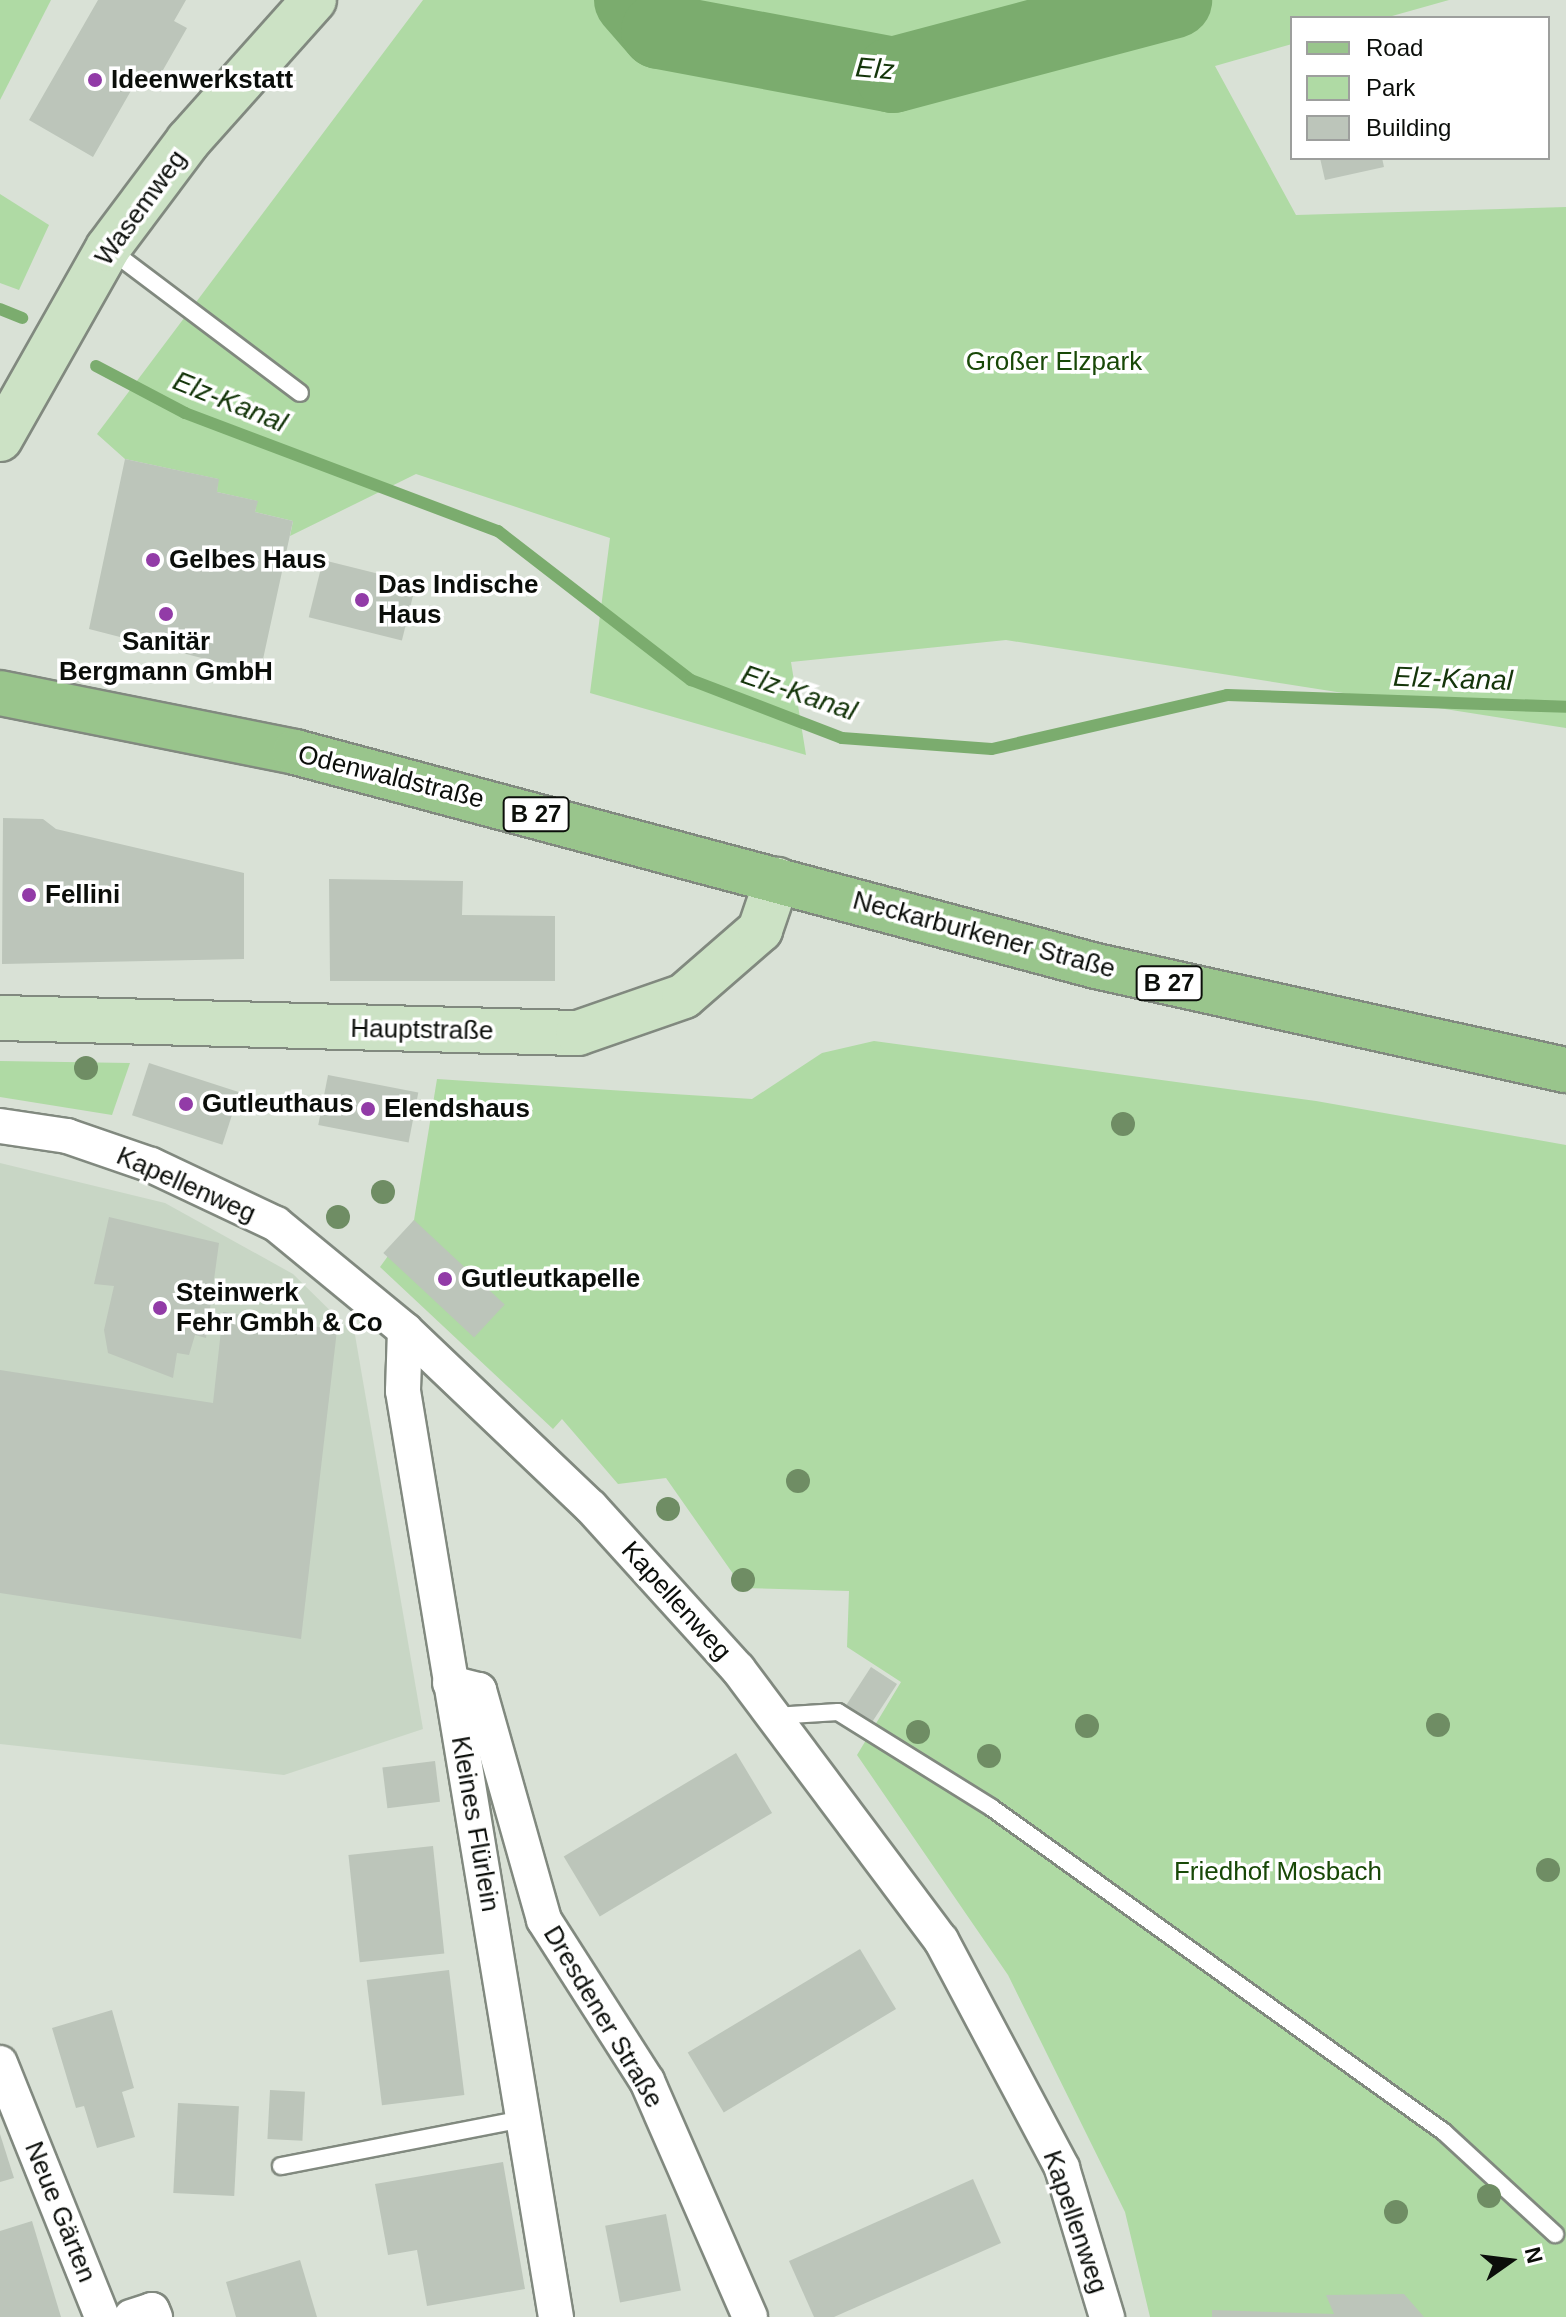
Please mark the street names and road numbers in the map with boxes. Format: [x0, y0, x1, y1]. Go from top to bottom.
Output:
street label: Wasemweg [89, 144, 193, 272]
street label: Odenwaldstraße [295, 739, 487, 815]
road number: B 27 [502, 794, 570, 834]
street label: Neckarburkener Straße [849, 885, 1119, 985]
road number: B 27 [1135, 963, 1203, 1003]
street label: Hauptstraße [350, 1013, 494, 1047]
street label: Kapellenweg [112, 1140, 260, 1230]
street label: Kapellenweg [615, 1535, 737, 1667]
street label: Kleines Flürlein [444, 1734, 506, 1914]
street label: Dresdener Straße [536, 1920, 670, 2114]
street label: Neue Gärten [18, 2137, 102, 2287]
street label: Kapellenweg [1036, 2147, 1114, 2297]

